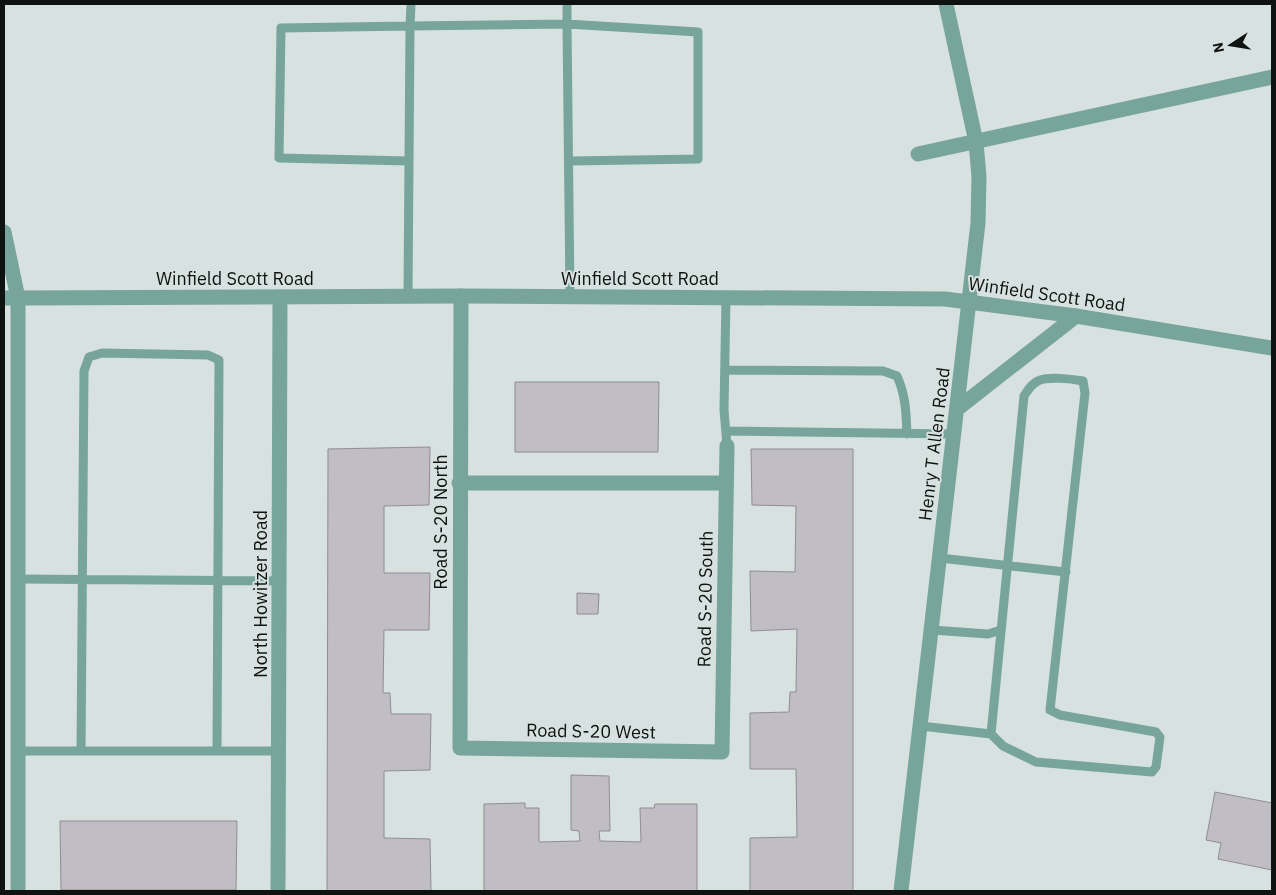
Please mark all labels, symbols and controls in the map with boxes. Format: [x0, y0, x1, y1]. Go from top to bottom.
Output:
north arrow [1206, 20, 1256, 70]
text: N [1208, 41, 1228, 55]
street label: Winfield Scott Road [156, 267, 314, 290]
street label: Winfield Scott Road [561, 267, 719, 290]
street label: Winfield Scott Road [967, 272, 1127, 316]
street label: Henry T Allen Road [913, 366, 955, 522]
street label: Road S-20 North [429, 454, 452, 590]
street label: North Howitzer Road [249, 510, 272, 678]
street label: Road S-20 South [692, 531, 718, 667]
street label: Road S-20 West [526, 718, 656, 744]

